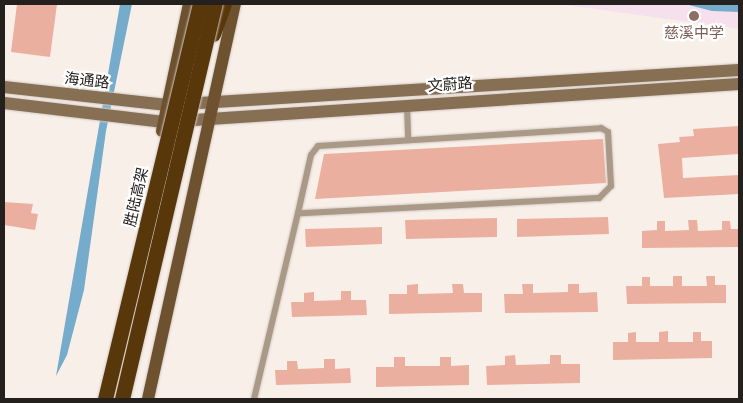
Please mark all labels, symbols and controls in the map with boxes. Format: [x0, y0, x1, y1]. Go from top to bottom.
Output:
marker: 慈溪中学 [688, 10, 700, 22]
place label: 慈溪中学 [664, 24, 724, 42]
street label: 海通路 [64, 69, 110, 91]
street label: 文蔚路 [427, 73, 473, 95]
street label: 胜陆高架 [120, 166, 152, 228]

